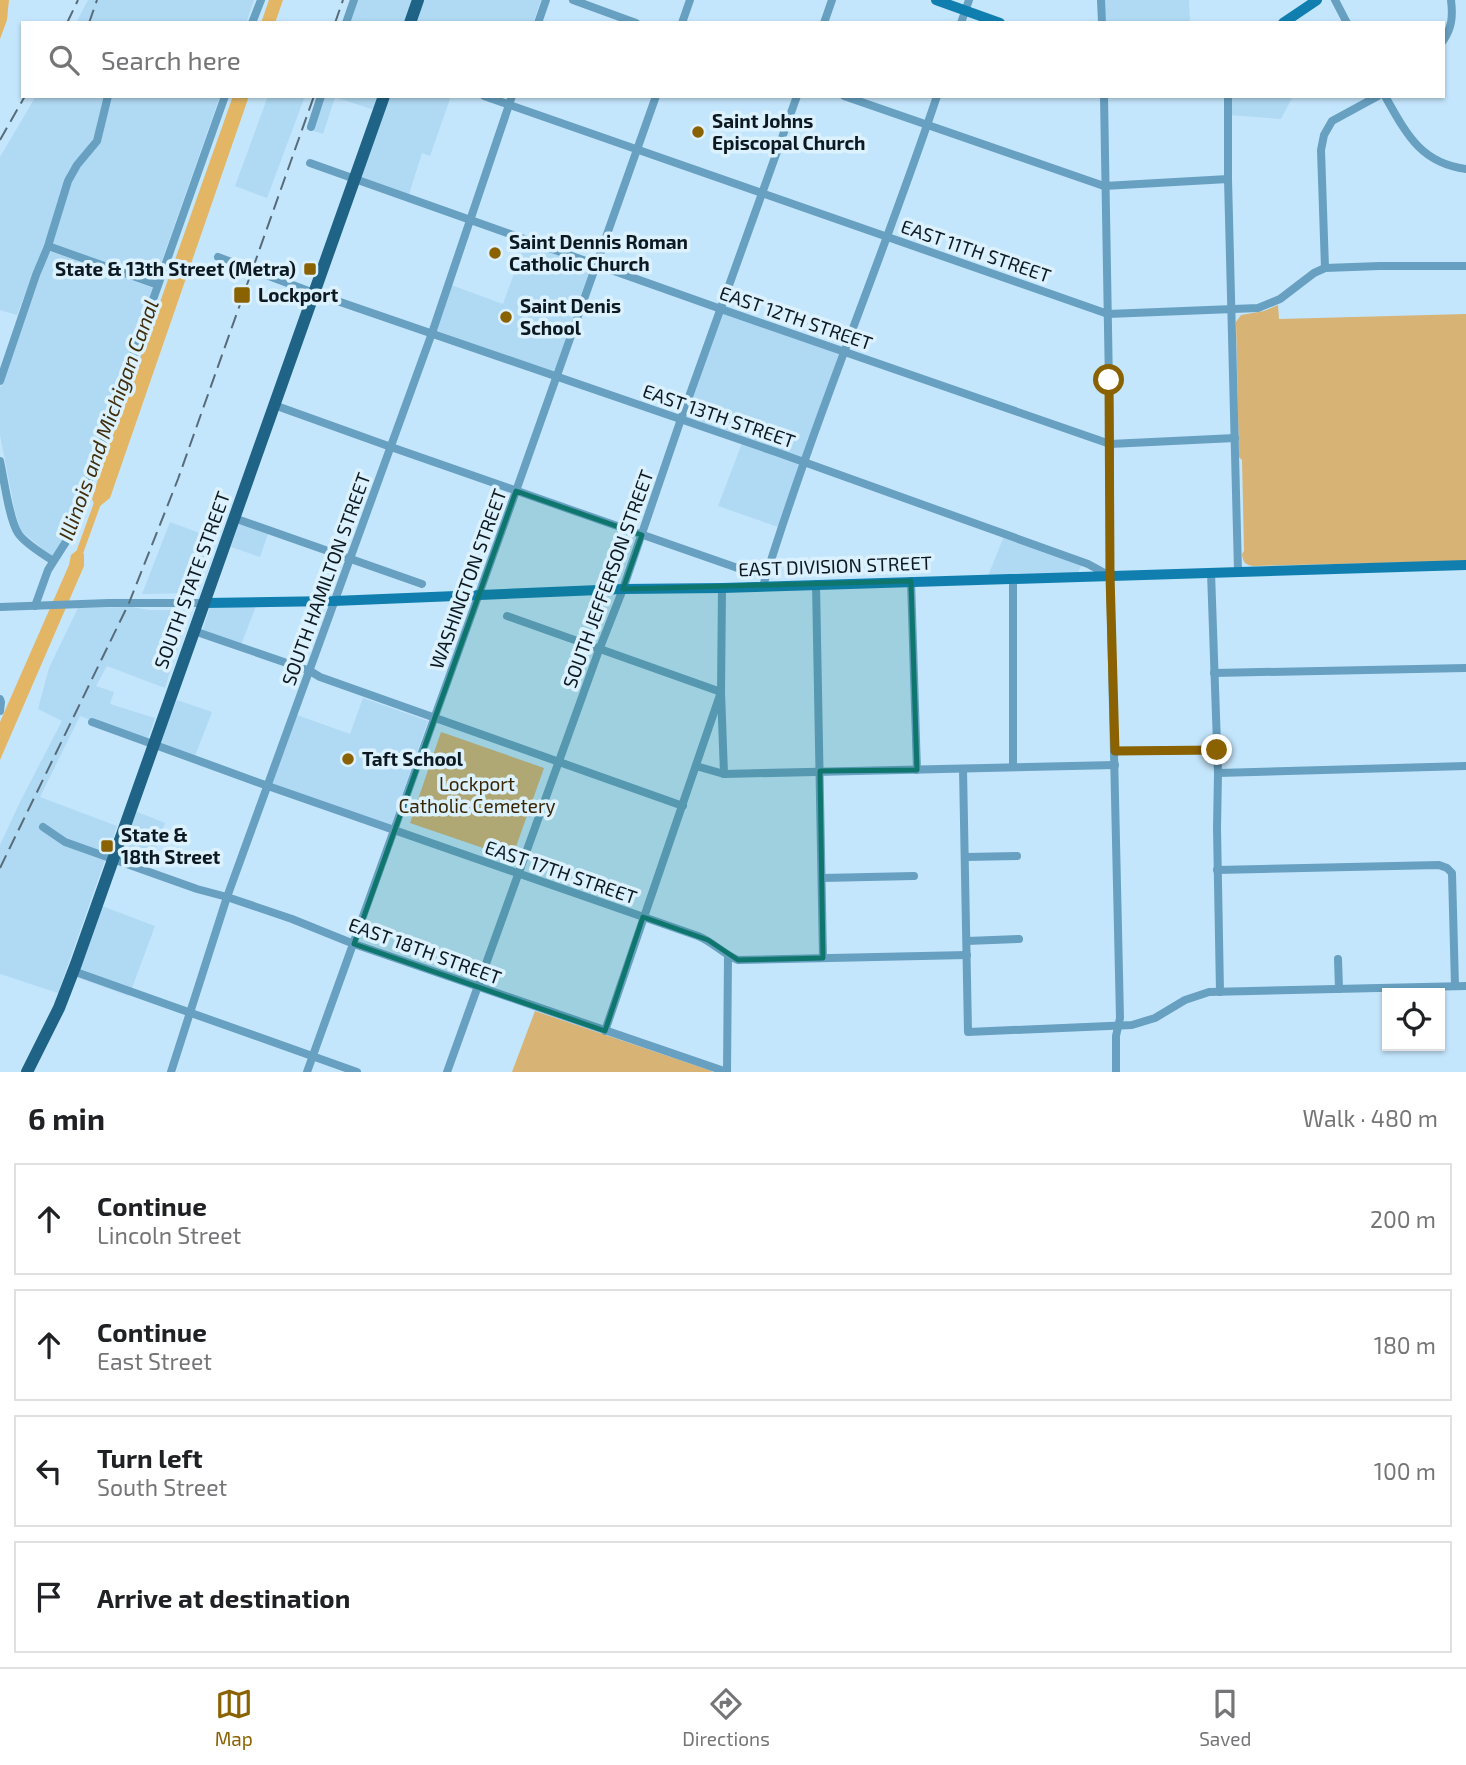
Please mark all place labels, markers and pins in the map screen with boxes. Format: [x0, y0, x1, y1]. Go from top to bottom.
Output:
place label: Saint Johns Episcopal Church [712, 109, 866, 154]
marker: Saint Johns Episcopal Church [690, 124, 706, 140]
place label: Saint Dennis Roman Catholic Church [509, 230, 688, 275]
marker: Saint Dennis Roman Catholic Church [487, 245, 503, 261]
place label: State & 13th Street (Metra) [55, 257, 296, 280]
marker: State & 13th Street (Metra) [302, 261, 318, 277]
place label: Lockport [258, 283, 338, 306]
marker: Lockport [232, 285, 252, 305]
place label: Saint Denis School [520, 294, 621, 339]
marker: Saint Denis School [498, 309, 514, 325]
place label: Taft School [362, 747, 464, 770]
marker: Taft School [340, 751, 356, 767]
place label: State & 18th Street [121, 823, 221, 868]
marker: State & 18th Street [99, 838, 115, 854]

